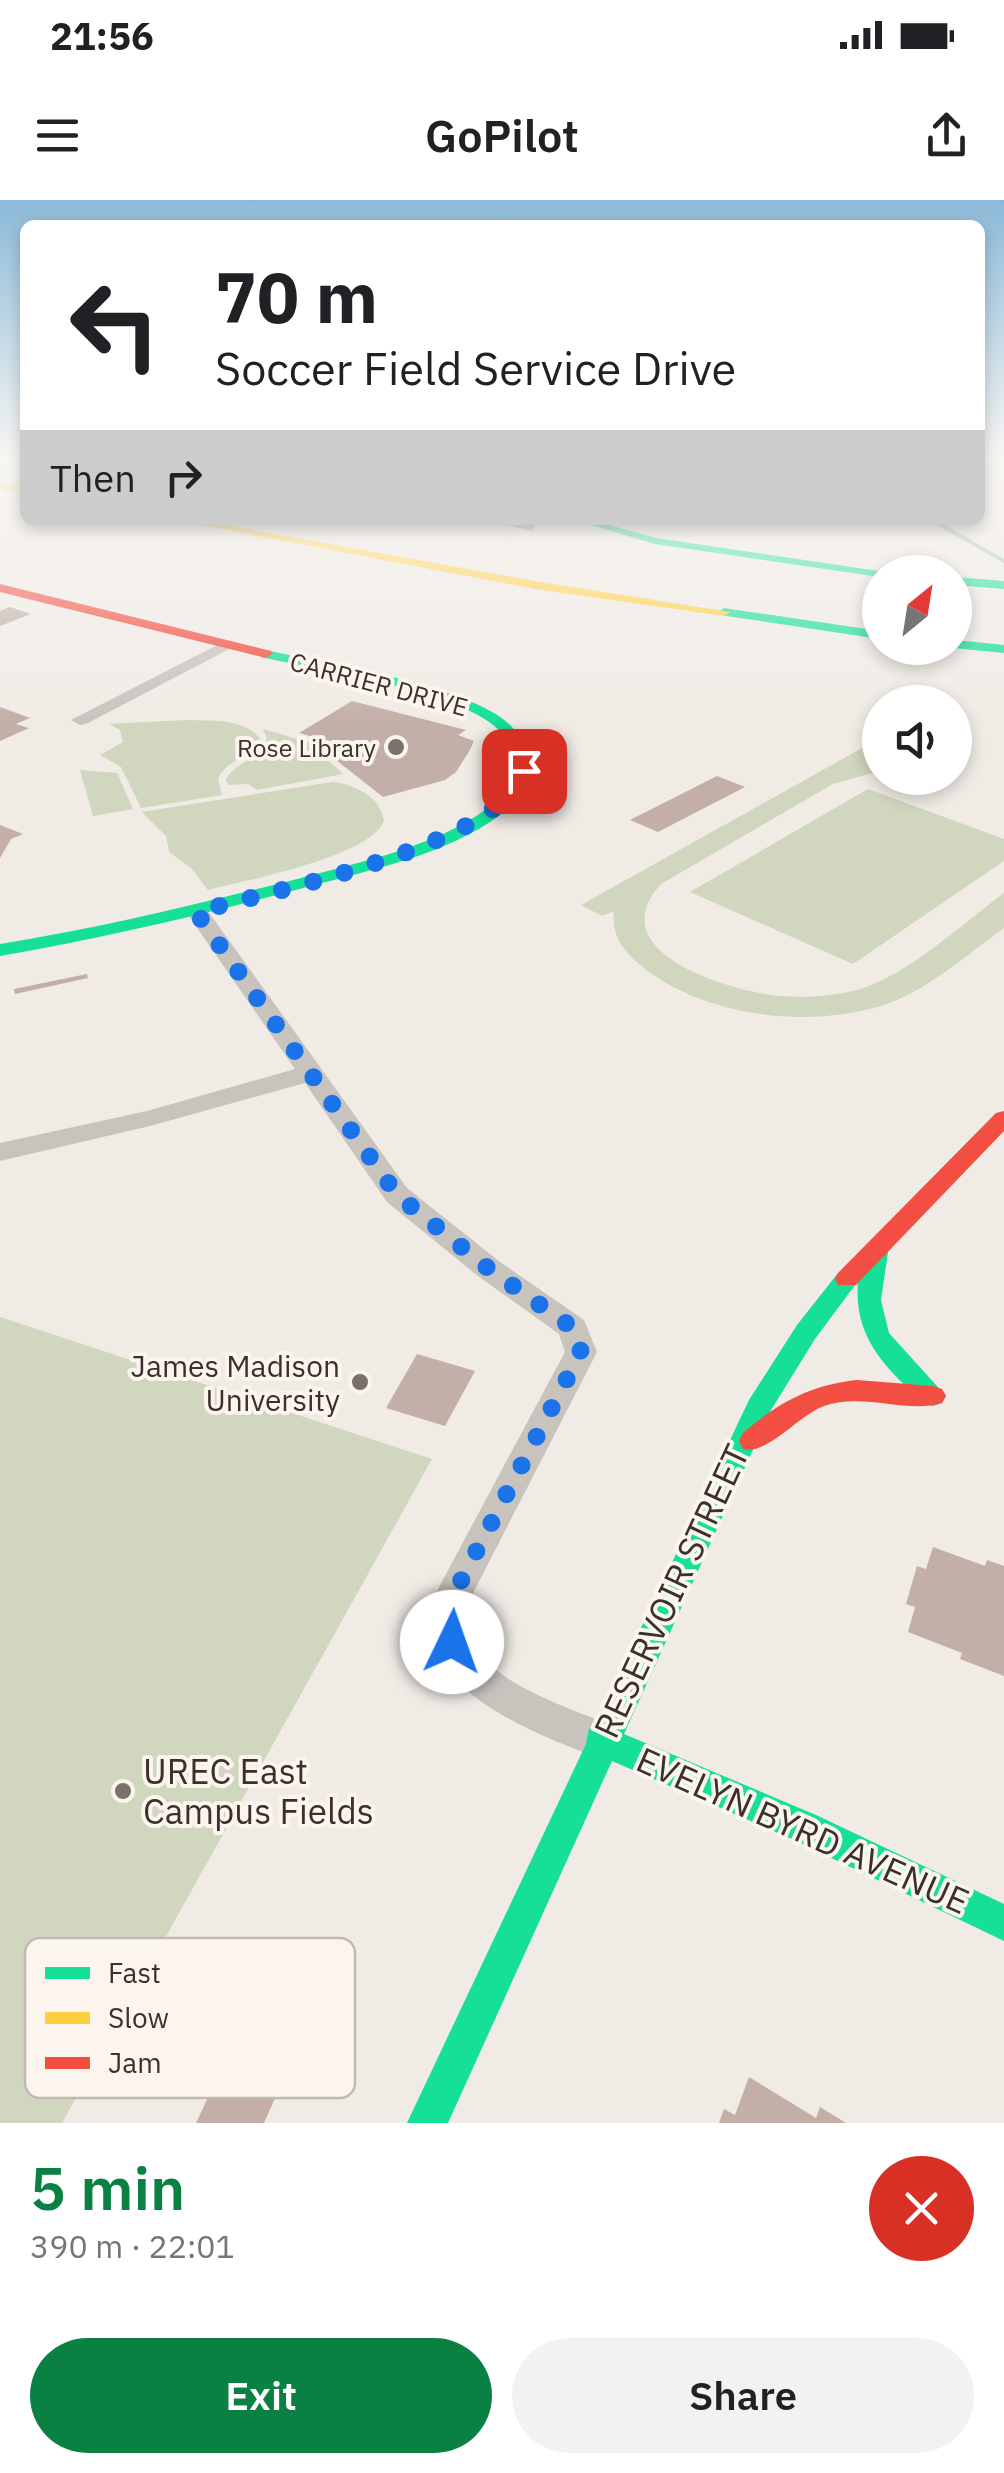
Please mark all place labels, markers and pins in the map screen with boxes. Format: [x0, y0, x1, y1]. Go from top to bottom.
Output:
pin [482, 729, 567, 814]
place label: Rose Library [237, 731, 377, 764]
marker: Rose Library [385, 736, 407, 758]
place label: James Madison University [131, 1346, 340, 1419]
marker: James Madison University [349, 1371, 371, 1393]
place label: UREC East Campus Fields [143, 1748, 374, 1834]
marker: UREC East Campus Fields [112, 1780, 134, 1802]

